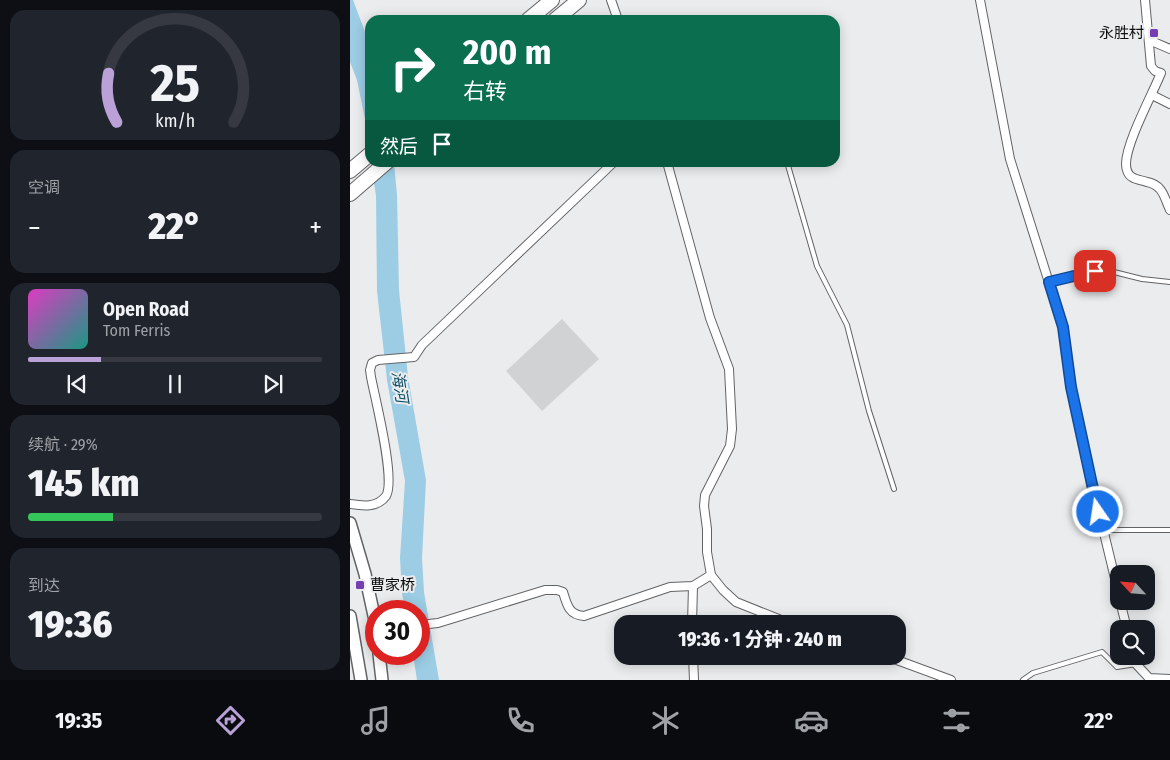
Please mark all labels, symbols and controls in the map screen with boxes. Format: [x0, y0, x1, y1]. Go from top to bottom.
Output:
place label: 永胜村 [1099, 24, 1144, 42]
marker: 永胜村 [1148, 27, 1160, 39]
text: 200 m [463, 31, 551, 73]
icon: right [380, 35, 445, 100]
text: 25 [149, 52, 200, 115]
text: 右转 [463, 78, 507, 105]
text: km/h [155, 110, 195, 132]
icon: arrive [428, 130, 456, 158]
text: 然后 [380, 135, 418, 158]
text: 空调 [28, 178, 60, 197]
text: 22° [148, 203, 202, 249]
text: − [28, 211, 41, 244]
text: + [309, 211, 322, 244]
pin [1074, 250, 1116, 292]
icon: arrive [1081, 257, 1109, 285]
text: Open Road [103, 298, 189, 321]
text: Tom Ferris [103, 321, 170, 340]
icon: previous [63, 370, 91, 398]
icon: pause [161, 370, 189, 398]
icon: next [259, 370, 287, 398]
water label: 海河 [388, 370, 412, 407]
text: 续航 · 29% [28, 435, 98, 454]
text: 145 km [28, 460, 139, 506]
position arrow [1071, 485, 1123, 537]
north arrow [1110, 565, 1155, 610]
map controls [1110, 565, 1155, 665]
text: 到达 [28, 576, 60, 595]
place label: 曹家桥 [370, 576, 415, 594]
marker: 曹家桥 [354, 579, 366, 591]
speed limit sign: 30 [365, 600, 430, 665]
text: 19:36 [28, 601, 112, 647]
button: search [1110, 620, 1155, 665]
text: 19:36 · 1 分钟 · 240 m [678, 628, 842, 651]
icon: directions [213, 703, 248, 738]
icon: music [358, 703, 393, 738]
icon: phone [503, 703, 538, 738]
icon: climate [648, 703, 683, 738]
icon: car [794, 703, 829, 738]
icon: filters [939, 703, 974, 738]
text: 19:35 [55, 707, 102, 734]
text: 22° [1084, 707, 1115, 734]

